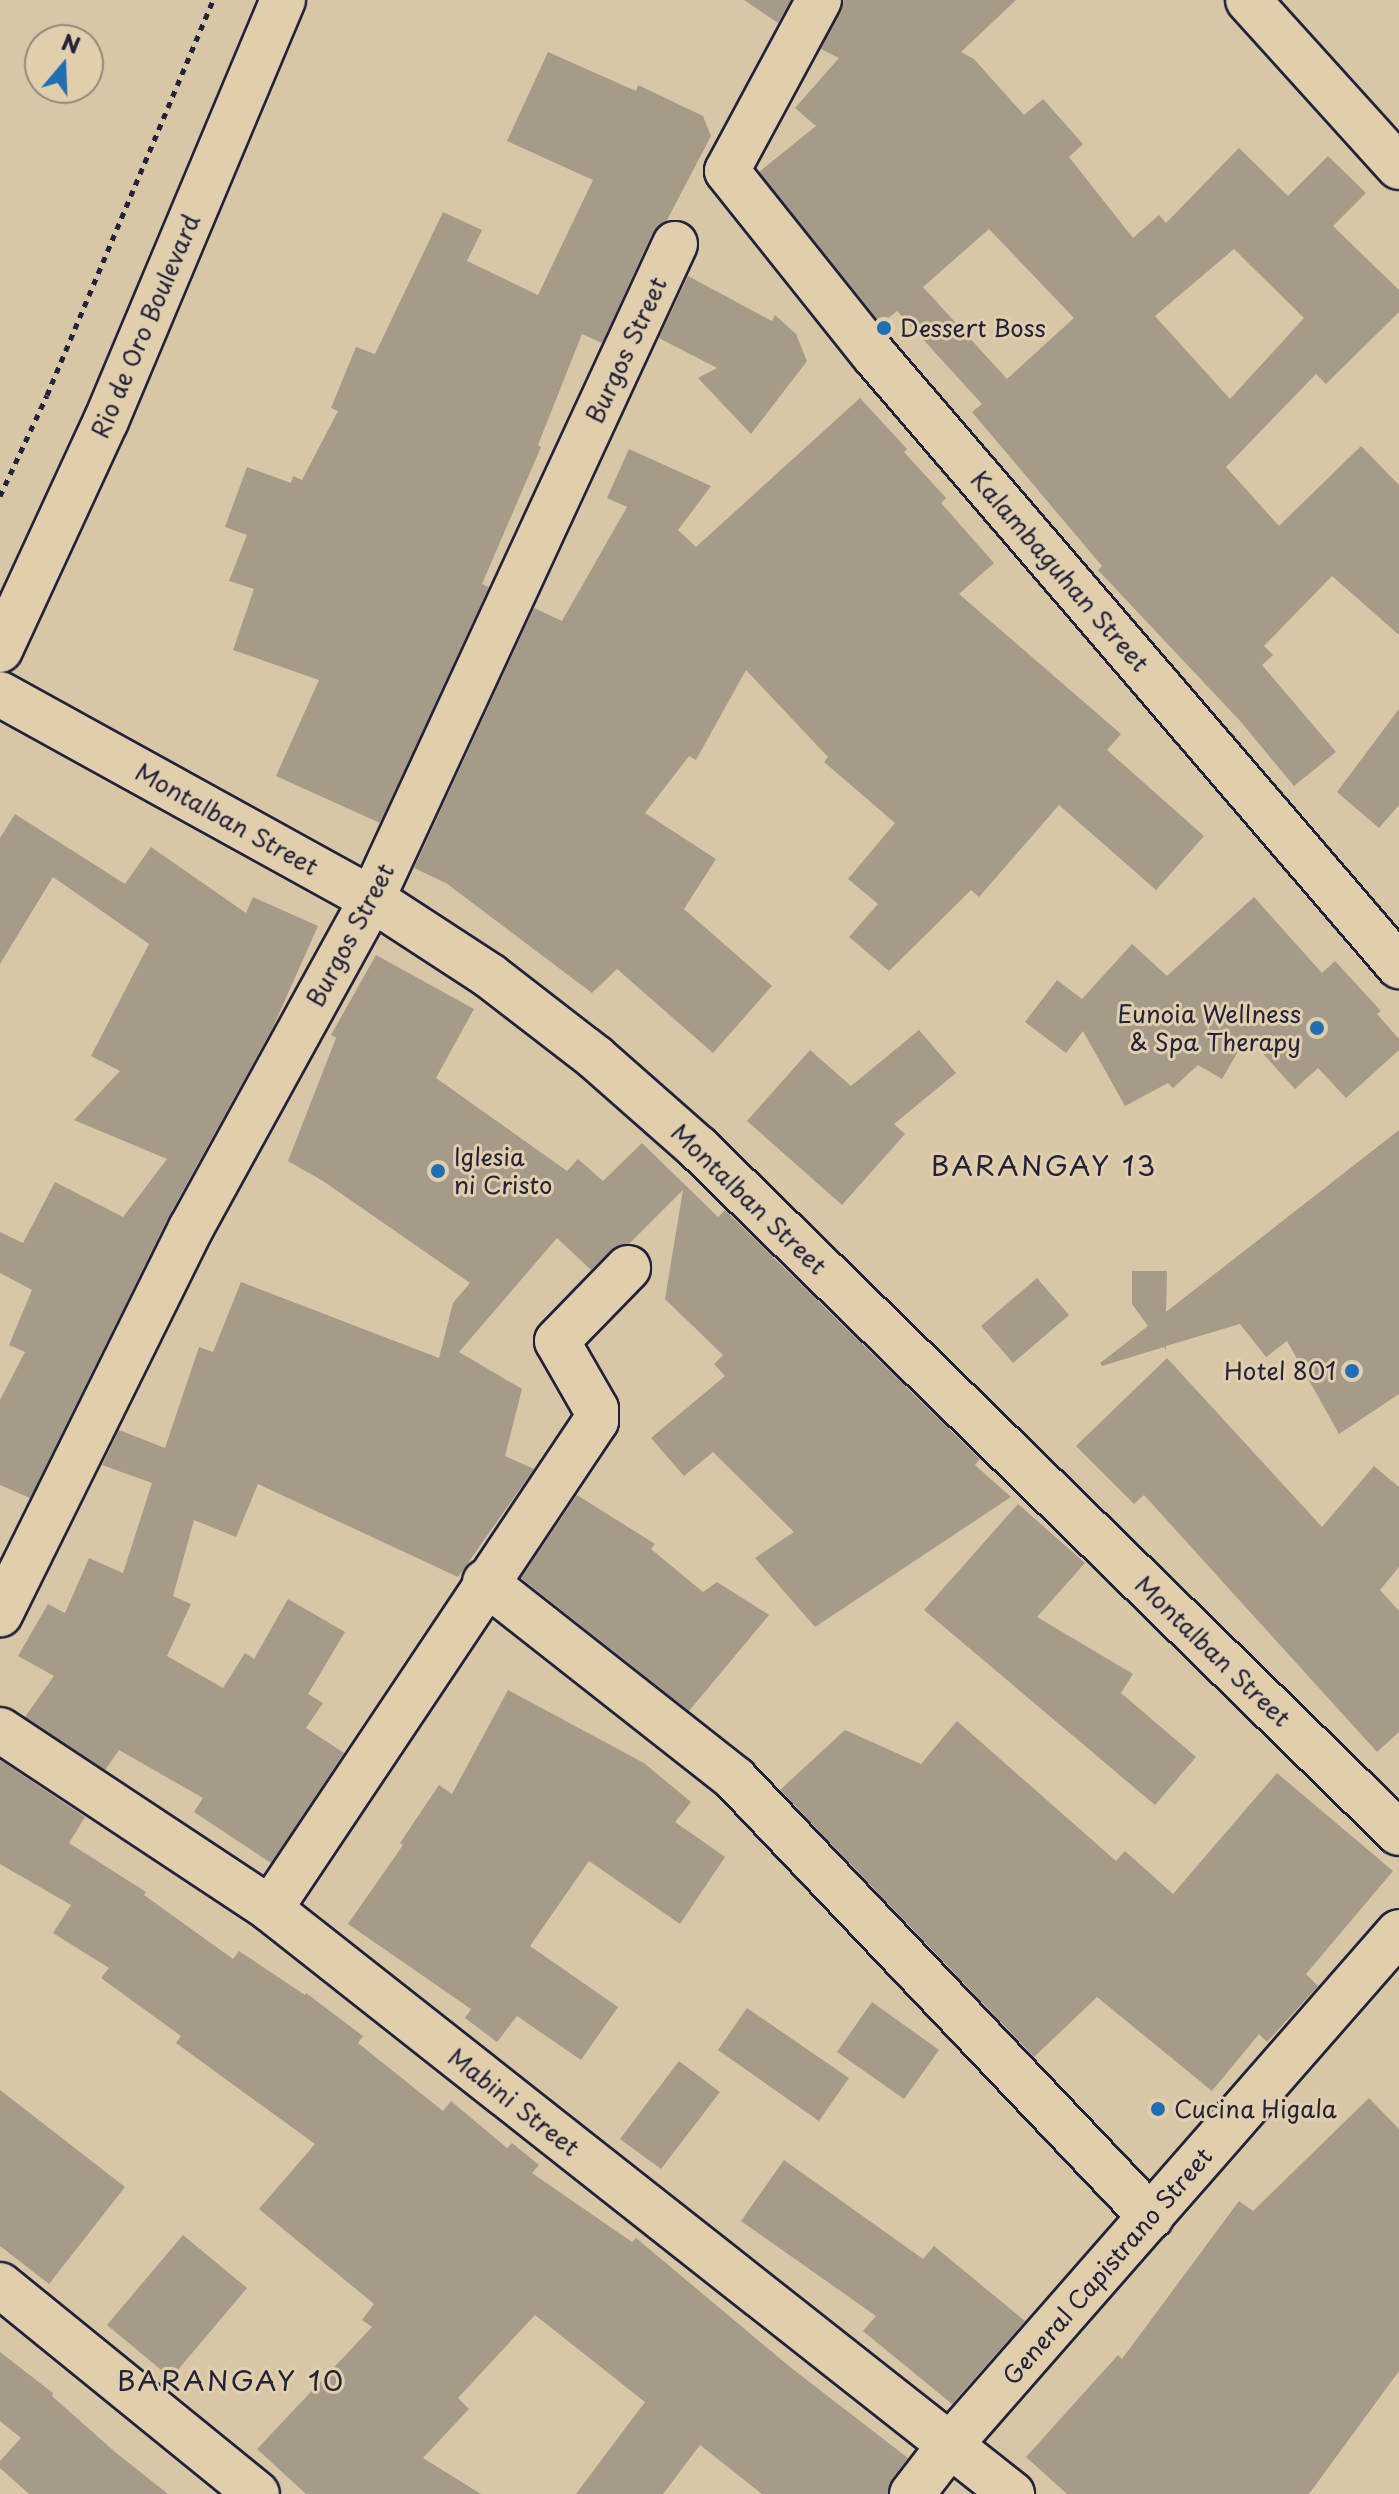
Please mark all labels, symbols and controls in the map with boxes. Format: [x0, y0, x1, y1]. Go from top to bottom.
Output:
north arrow [24, 24, 104, 104]
text: N [58, 24, 85, 61]
street label: Rio de Oro Boulevard [84, 208, 206, 444]
street label: Burgos Street [579, 272, 673, 428]
place label: Dessert Boss [900, 314, 1047, 342]
marker: Dessert Boss [875, 319, 893, 337]
street label: Kalambaguhan Street [965, 465, 1155, 677]
street label: Montalban Street [130, 757, 324, 881]
street label: Burgos Street [300, 858, 400, 1012]
place label: Eunoia Wellness & Spa Therapy [1116, 1000, 1301, 1056]
marker: Eunoia Wellness & Spa Therapy [1308, 1019, 1326, 1037]
street label: Montalban Street [665, 1117, 833, 1281]
place label: Iglesia ni Cristo [454, 1143, 552, 1199]
district label: BARANGAY 13 [930, 1148, 1158, 1182]
marker: Iglesia ni Cristo [429, 1162, 447, 1180]
place label: Hotel 801 [1224, 1357, 1336, 1385]
marker: Hotel 801 [1343, 1362, 1361, 1380]
street label: Montalban Street [1129, 1569, 1297, 1733]
street label: Mabini Street [443, 2042, 585, 2162]
place label: Cucina Higala [1174, 2095, 1338, 2123]
marker: Cucina Higala [1149, 2100, 1167, 2118]
street label: General Capistrano Street [996, 2141, 1218, 2391]
district label: BARANGAY 10 [116, 2363, 346, 2397]

